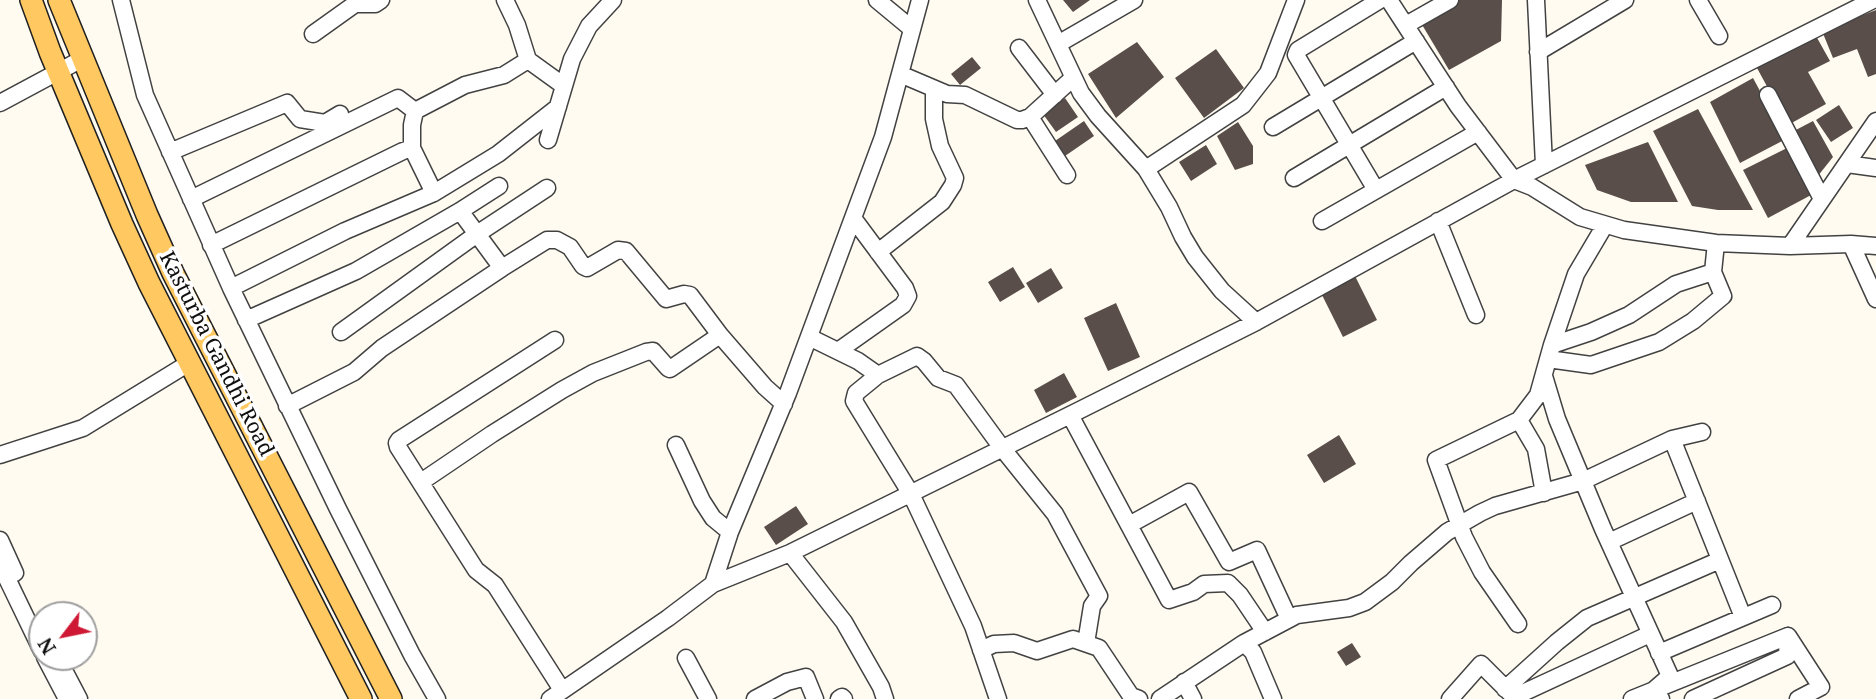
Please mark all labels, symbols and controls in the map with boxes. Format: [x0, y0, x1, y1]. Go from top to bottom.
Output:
street label: Kasturba Gandhi Road [153, 248, 279, 460]
north arrow [28, 601, 98, 671]
text: N [32, 633, 62, 659]

